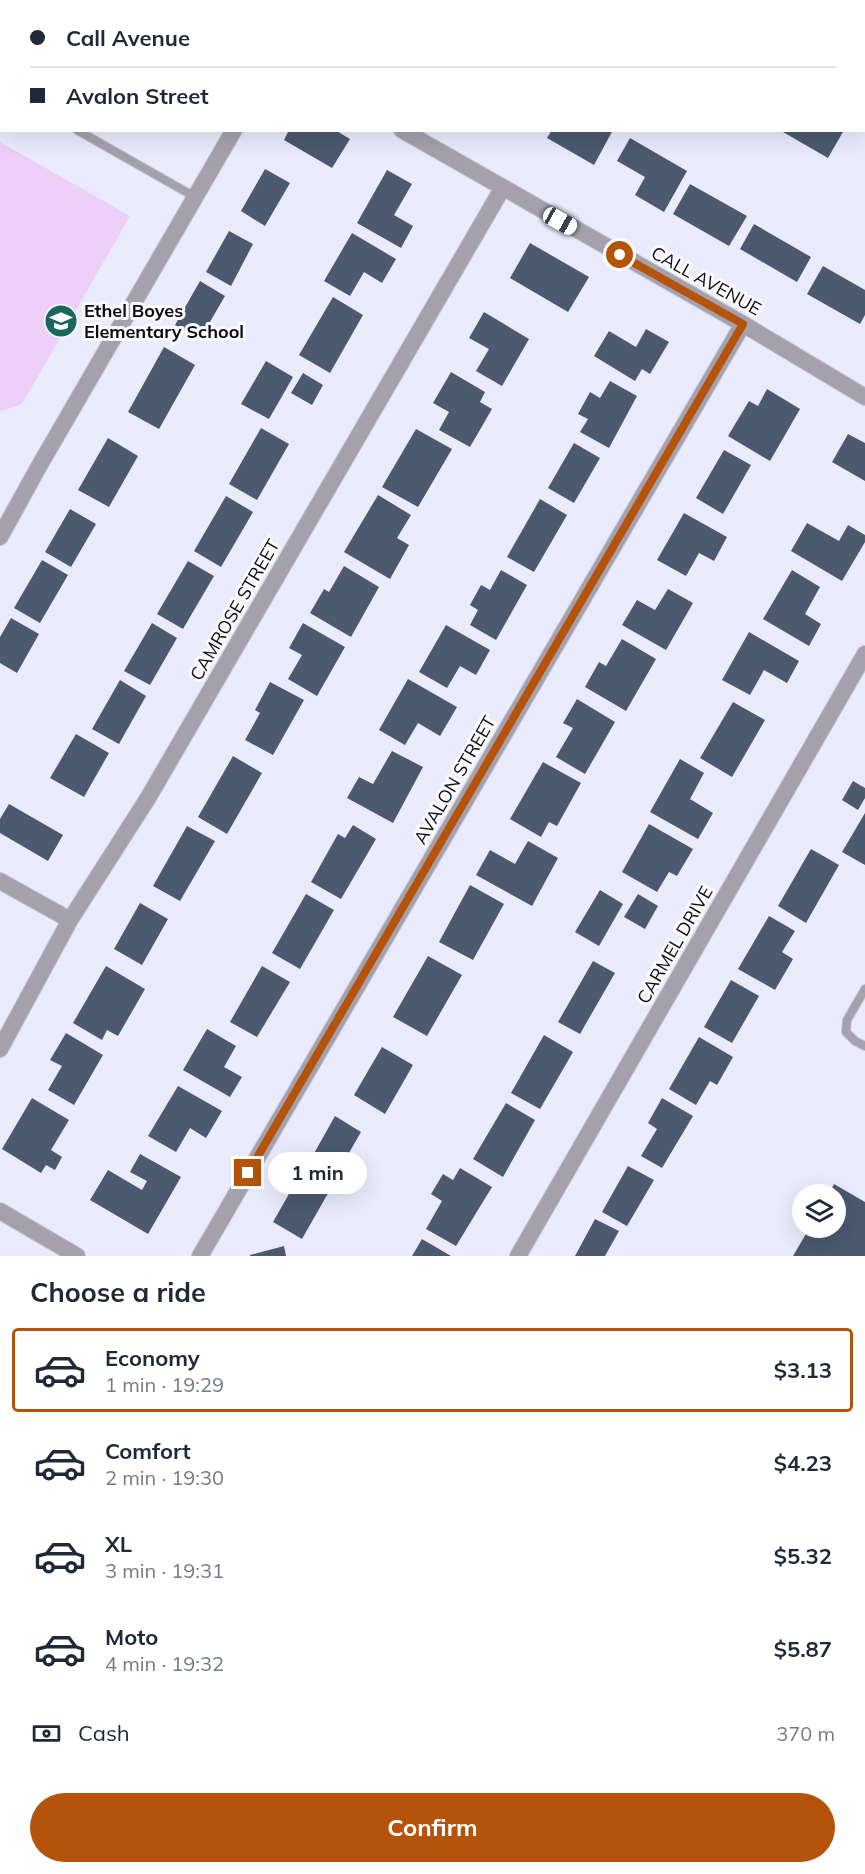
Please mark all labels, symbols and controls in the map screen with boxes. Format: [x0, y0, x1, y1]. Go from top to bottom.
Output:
text: Call Avenue [66, 24, 190, 52]
text: Avalon Street [66, 82, 209, 110]
car [540, 204, 580, 238]
route start [606, 241, 633, 268]
street label: CALL AVENUE [647, 241, 765, 320]
place label: Ethel Boyes Elementary School [84, 299, 244, 343]
school or university icon: Ethel Boyes Elementary School [43, 303, 79, 339]
street label: CAMROSE STREET [185, 535, 284, 685]
street label: AVALON STREET [409, 711, 501, 848]
street label: CARMEL DRIVE [632, 882, 718, 1008]
callout: 1 min [269, 1152, 368, 1194]
route end [234, 1159, 261, 1186]
text: 1 min [291, 1160, 344, 1185]
map controls [792, 1184, 846, 1238]
button: layers [792, 1184, 846, 1238]
text: Choose a ride [30, 1275, 206, 1309]
icon: car [33, 1343, 87, 1397]
text: Economy [105, 1344, 200, 1372]
text: $3.13 [774, 1356, 832, 1384]
text: 1 min · 19:29 [105, 1372, 224, 1397]
icon: car [33, 1436, 87, 1490]
text: Comfort [105, 1437, 191, 1465]
text: $4.23 [774, 1449, 832, 1477]
text: 2 min · 19:30 [105, 1465, 224, 1490]
icon: car [33, 1529, 87, 1583]
text: XL [105, 1530, 132, 1558]
text: $5.32 [774, 1542, 832, 1570]
text: 3 min · 19:31 [105, 1558, 224, 1583]
icon: car [33, 1622, 87, 1676]
text: Moto [105, 1623, 158, 1651]
text: $5.87 [774, 1635, 832, 1663]
text: 4 min · 19:32 [105, 1651, 224, 1676]
icon: cash [30, 1717, 63, 1750]
text: Cash [78, 1719, 130, 1747]
text: 370 m [776, 1721, 835, 1746]
button: Confirm [30, 1793, 835, 1862]

